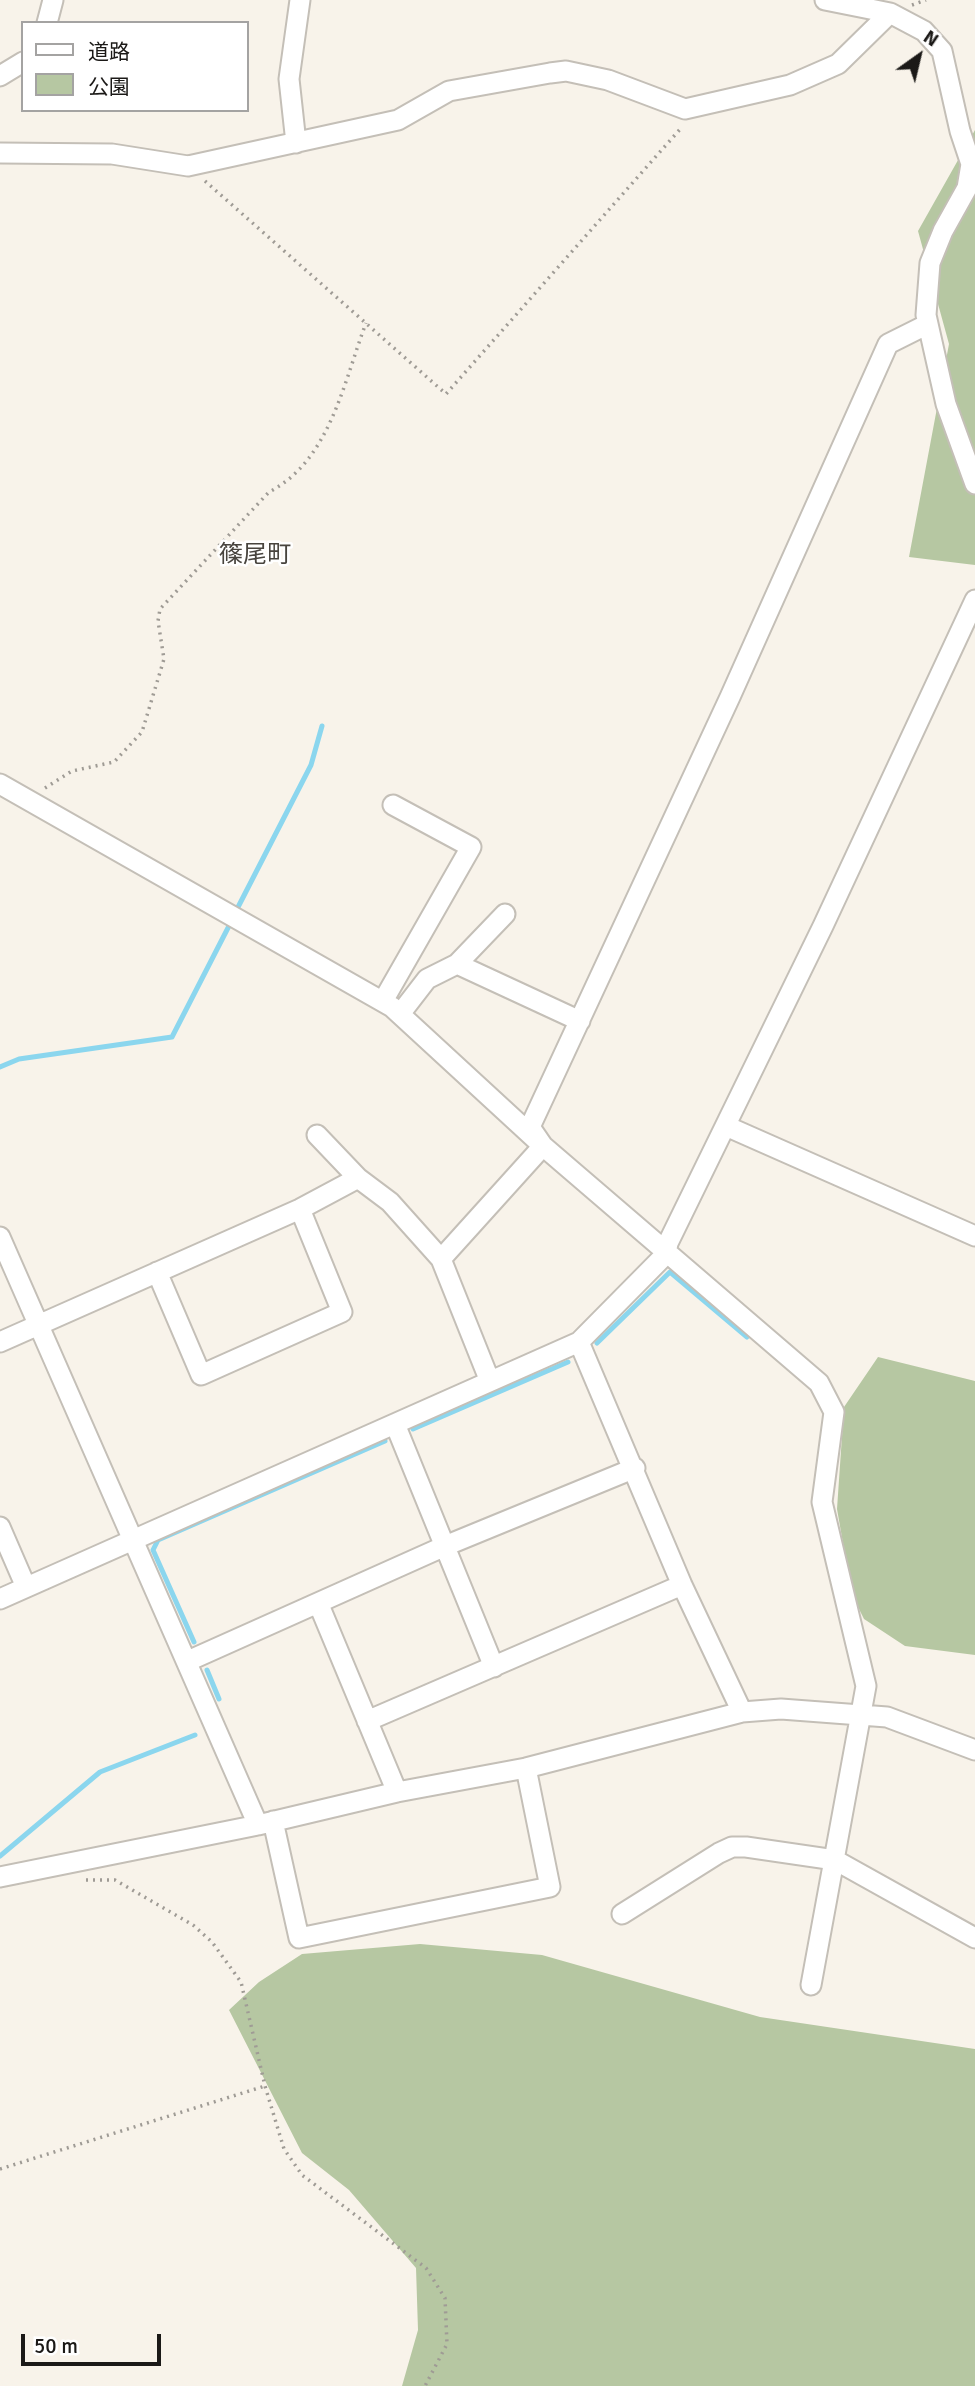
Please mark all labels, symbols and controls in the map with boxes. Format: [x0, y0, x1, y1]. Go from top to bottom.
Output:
legend [21, 21, 248, 112]
north arrow [884, 21, 954, 91]
text: N [919, 25, 943, 52]
text: 道路 [88, 39, 130, 65]
text: 公園 [88, 74, 130, 100]
district label: 篠尾町 [219, 542, 291, 570]
scale bar [24, 2320, 164, 2364]
text: 50 m [34, 2333, 78, 2359]

